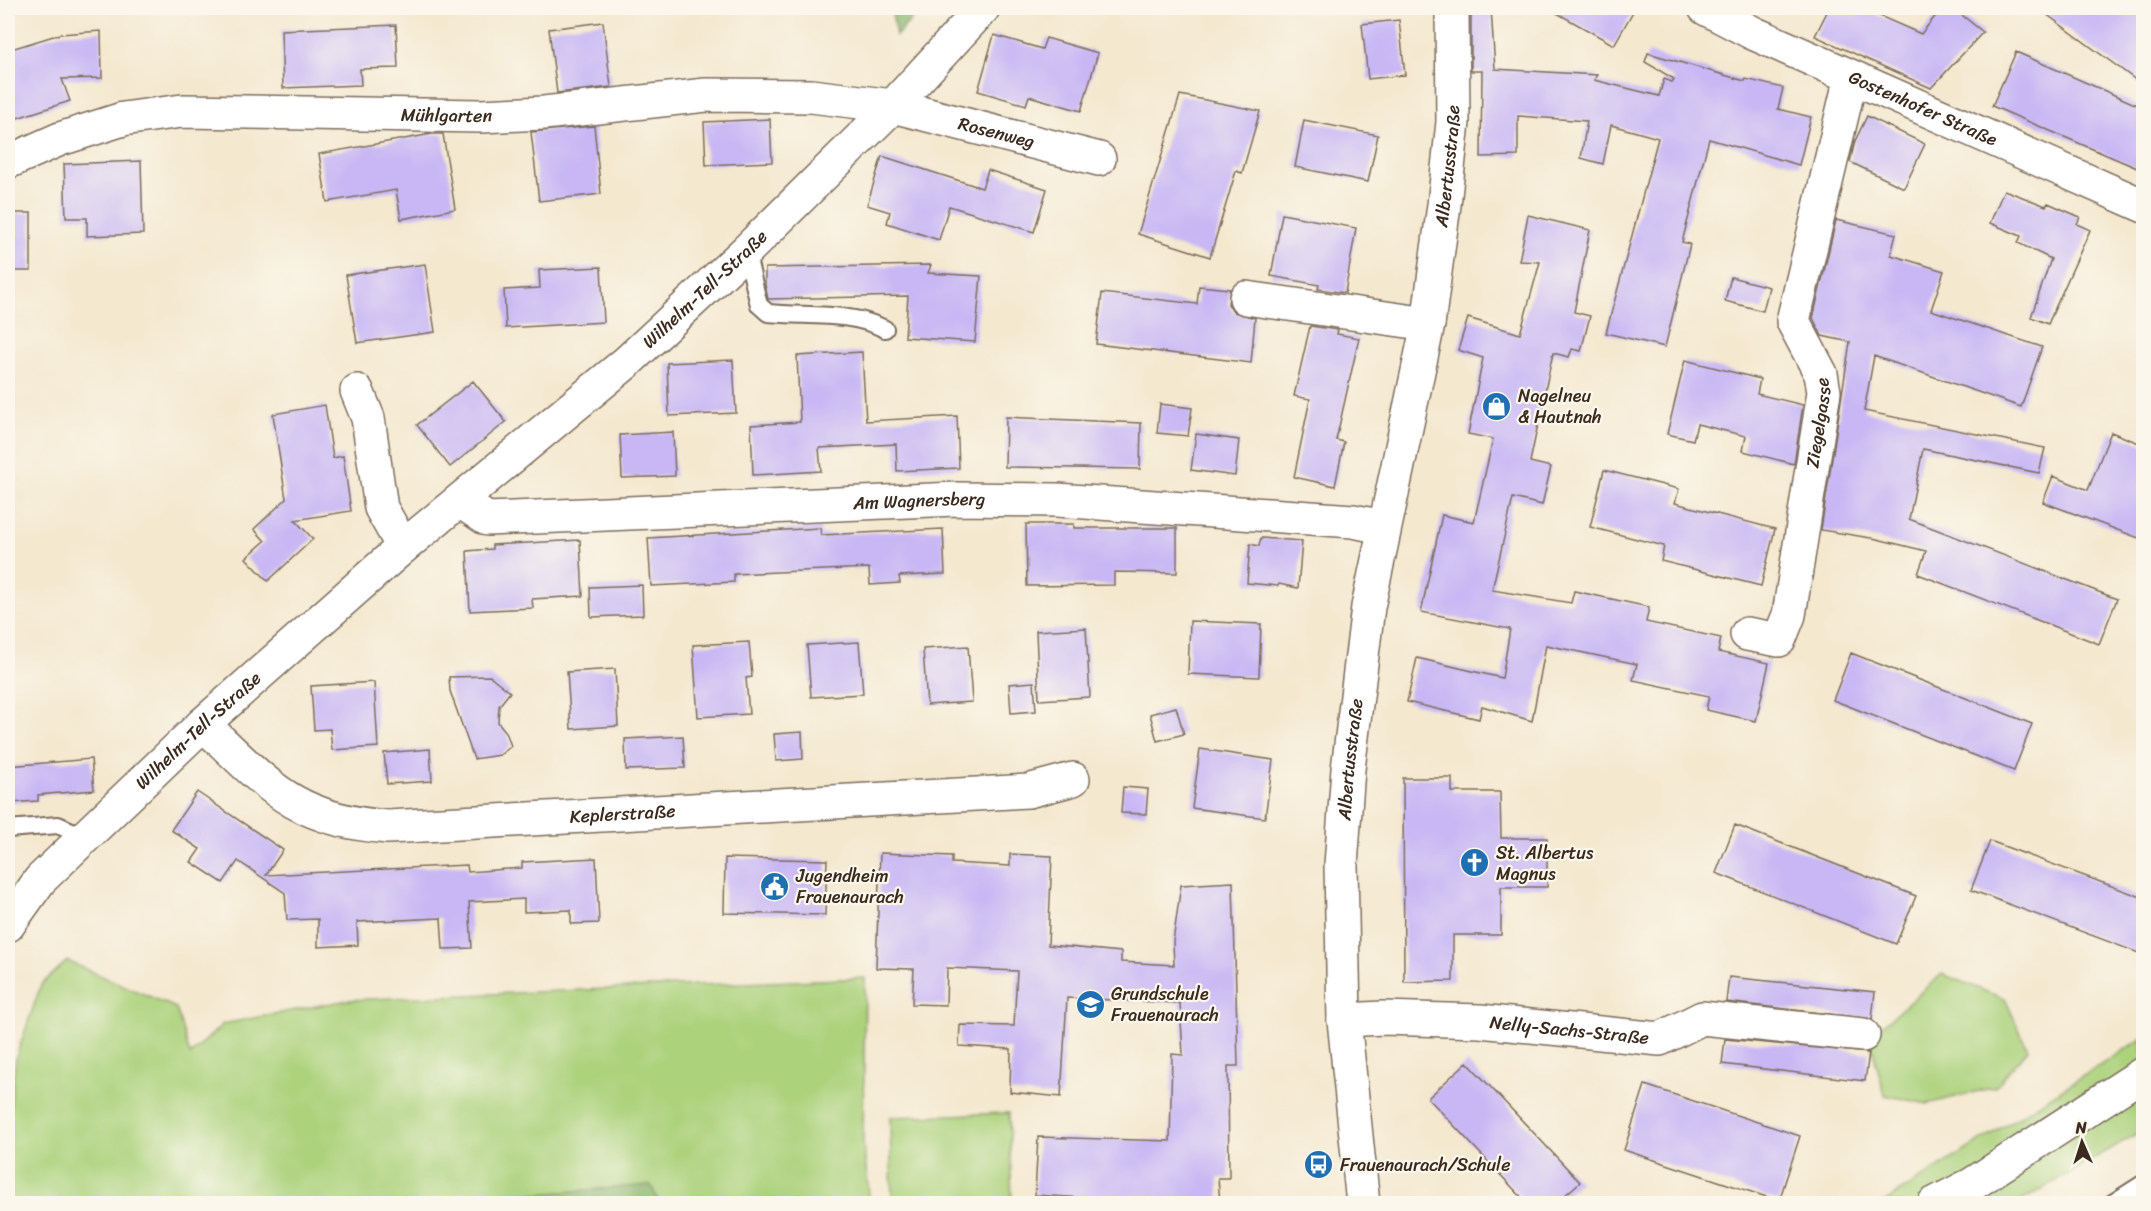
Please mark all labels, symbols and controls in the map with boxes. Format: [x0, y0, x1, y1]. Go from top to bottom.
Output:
street label: Gostenhofer Straße [1843, 61, 2003, 155]
street label: Mühlgarten [401, 99, 493, 132]
street label: Albertusstraße [1425, 105, 1469, 230]
street label: Rosenweg [955, 107, 1038, 158]
street label: Wilhelm-Tell-Straße [634, 222, 775, 357]
street label: Ziegelgasse [1796, 375, 1840, 470]
place label: Nagelneu & Hautnah [1518, 380, 1602, 433]
shop icon: Nagelneu & Hautnah [1481, 390, 1513, 422]
street label: Am Wagnersberg [852, 483, 985, 519]
street label: Wilhelm-Tell-Straße [127, 663, 269, 797]
street label: Albertusstraße [1328, 697, 1373, 823]
street label: Keplerstraße [569, 795, 676, 833]
place label: St. Albertus Magnus [1496, 837, 1594, 890]
church icon: St. Albertus Magnus [1459, 847, 1491, 879]
place label: Jugendheim Frauenaurach [795, 860, 904, 913]
public building icon: Jugendheim Frauenaurach [759, 870, 791, 902]
place label: Grundschule Frauenaurach [1111, 978, 1219, 1031]
school or university icon: Grundschule Frauenaurach [1074, 988, 1106, 1020]
street label: Nelly-Sachs-Straße [1488, 1006, 1651, 1054]
north arrow [2052, 1112, 2112, 1172]
text: N [2074, 1113, 2088, 1142]
bus stop icon: Frauenaurach/Schule [1303, 1149, 1335, 1181]
place label: Frauenaurach/Schule [1340, 1149, 1510, 1181]

